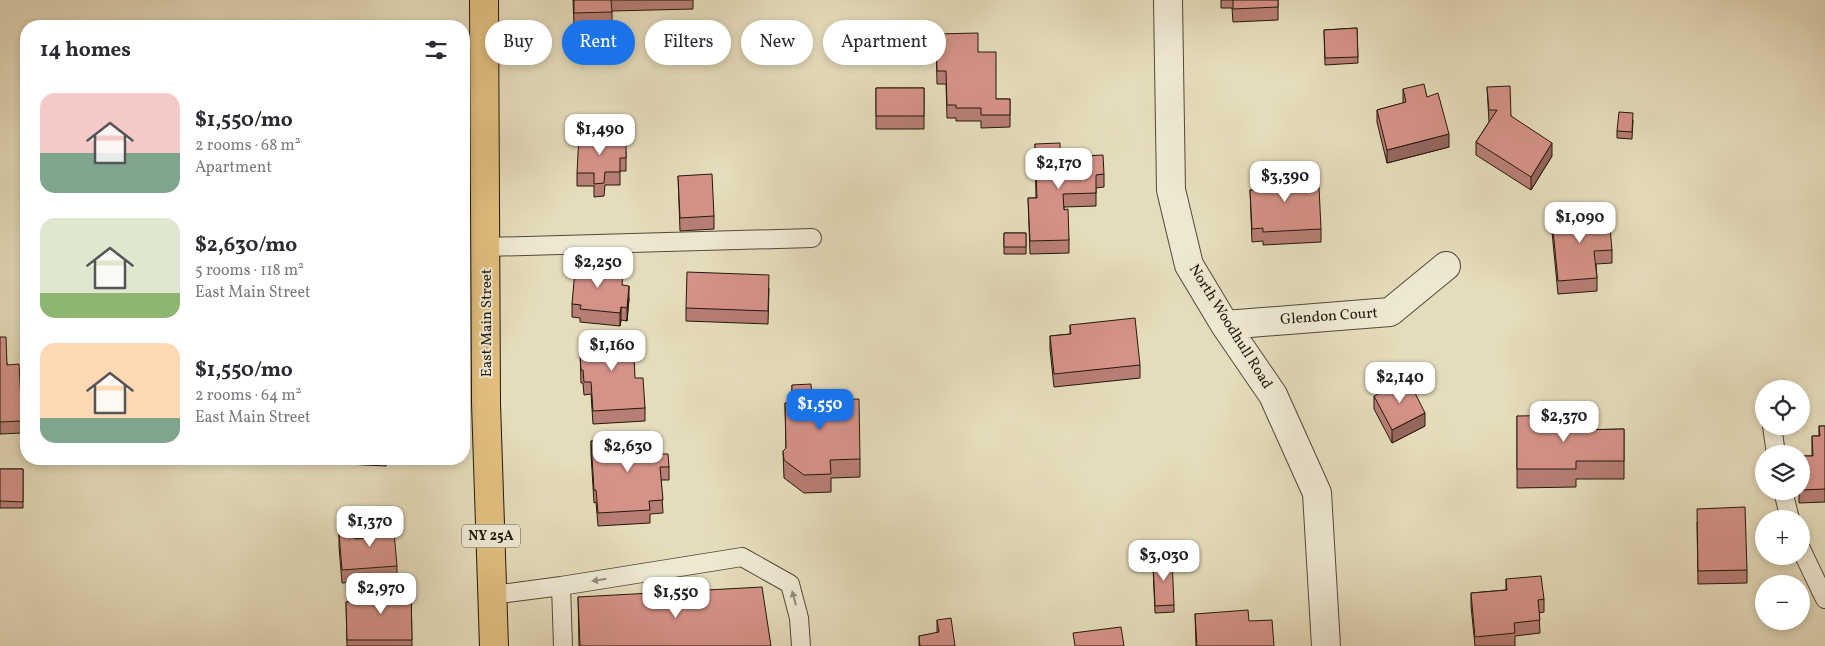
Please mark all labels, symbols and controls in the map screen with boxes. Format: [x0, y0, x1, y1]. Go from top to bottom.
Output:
chip: Buy [485, 20, 552, 65]
chip: Rent [562, 20, 635, 65]
chip: Filters [645, 20, 731, 65]
chip: New [741, 20, 813, 65]
chip: Apartment [823, 20, 946, 65]
text: 14 homes [40, 36, 131, 65]
icon: filters [422, 36, 450, 64]
text: $1,550/mo [195, 106, 293, 135]
icon: home [80, 113, 140, 173]
pin: $1,490 [559, 114, 641, 156]
text: $1,490 [576, 119, 624, 141]
text: 2 rooms · 68 m² [195, 135, 301, 157]
pin: $2,170 [1018, 148, 1100, 190]
text: $2,170 [1036, 153, 1082, 175]
text: Apartment [195, 157, 272, 179]
pin: $3,390 [1244, 160, 1326, 203]
text: $3,390 [1261, 166, 1309, 188]
pin: $1,090 [1539, 202, 1621, 244]
text: $1,090 [1556, 207, 1604, 229]
text: $2,630/mo [195, 231, 297, 260]
icon: home [80, 238, 140, 298]
pin: $2,250 [557, 246, 639, 289]
text: $2,250 [574, 252, 622, 274]
text: 5 rooms · 118 m² [195, 260, 304, 282]
street label: North Woodhull Road [1183, 261, 1277, 393]
street label: East Main Street [477, 269, 498, 377]
text: East Main Street [195, 282, 311, 304]
street label: Glendon Court [1280, 303, 1378, 331]
pin: $1,160 [571, 330, 653, 372]
text: $1,160 [589, 335, 635, 357]
text: $1,550/mo [195, 356, 293, 385]
pin: $2,140 [1359, 362, 1441, 404]
icon: home [80, 363, 140, 423]
text: $2,140 [1376, 367, 1424, 389]
map controls [1755, 380, 1810, 630]
button: locate [1755, 380, 1810, 435]
text: 2 rooms · 64 m² [195, 385, 302, 407]
pin: $1,550 [779, 388, 861, 431]
text: $1,550 [798, 394, 842, 416]
pin: $2,370 [1523, 400, 1605, 443]
text: $2,370 [1541, 406, 1587, 428]
text: East Main Street [195, 407, 311, 429]
pin: $2,630 [587, 430, 669, 473]
text: $2,630 [604, 436, 652, 458]
button: layers [1755, 445, 1810, 500]
pin: $1,370 [329, 506, 411, 548]
button: + [1755, 510, 1810, 565]
text: $1,370 [348, 511, 392, 533]
road number: NY 25A [462, 524, 520, 548]
pin: $3,030 [1123, 540, 1205, 582]
text: $3,030 [1139, 545, 1189, 567]
pin: $2,970 [340, 572, 422, 615]
button: − [1755, 575, 1810, 630]
pin: $1,550 [635, 576, 717, 619]
one-way arrow [591, 577, 607, 585]
text: $2,970 [357, 578, 405, 600]
text: $1,550 [654, 582, 698, 604]
one-way arrow [790, 590, 798, 606]

